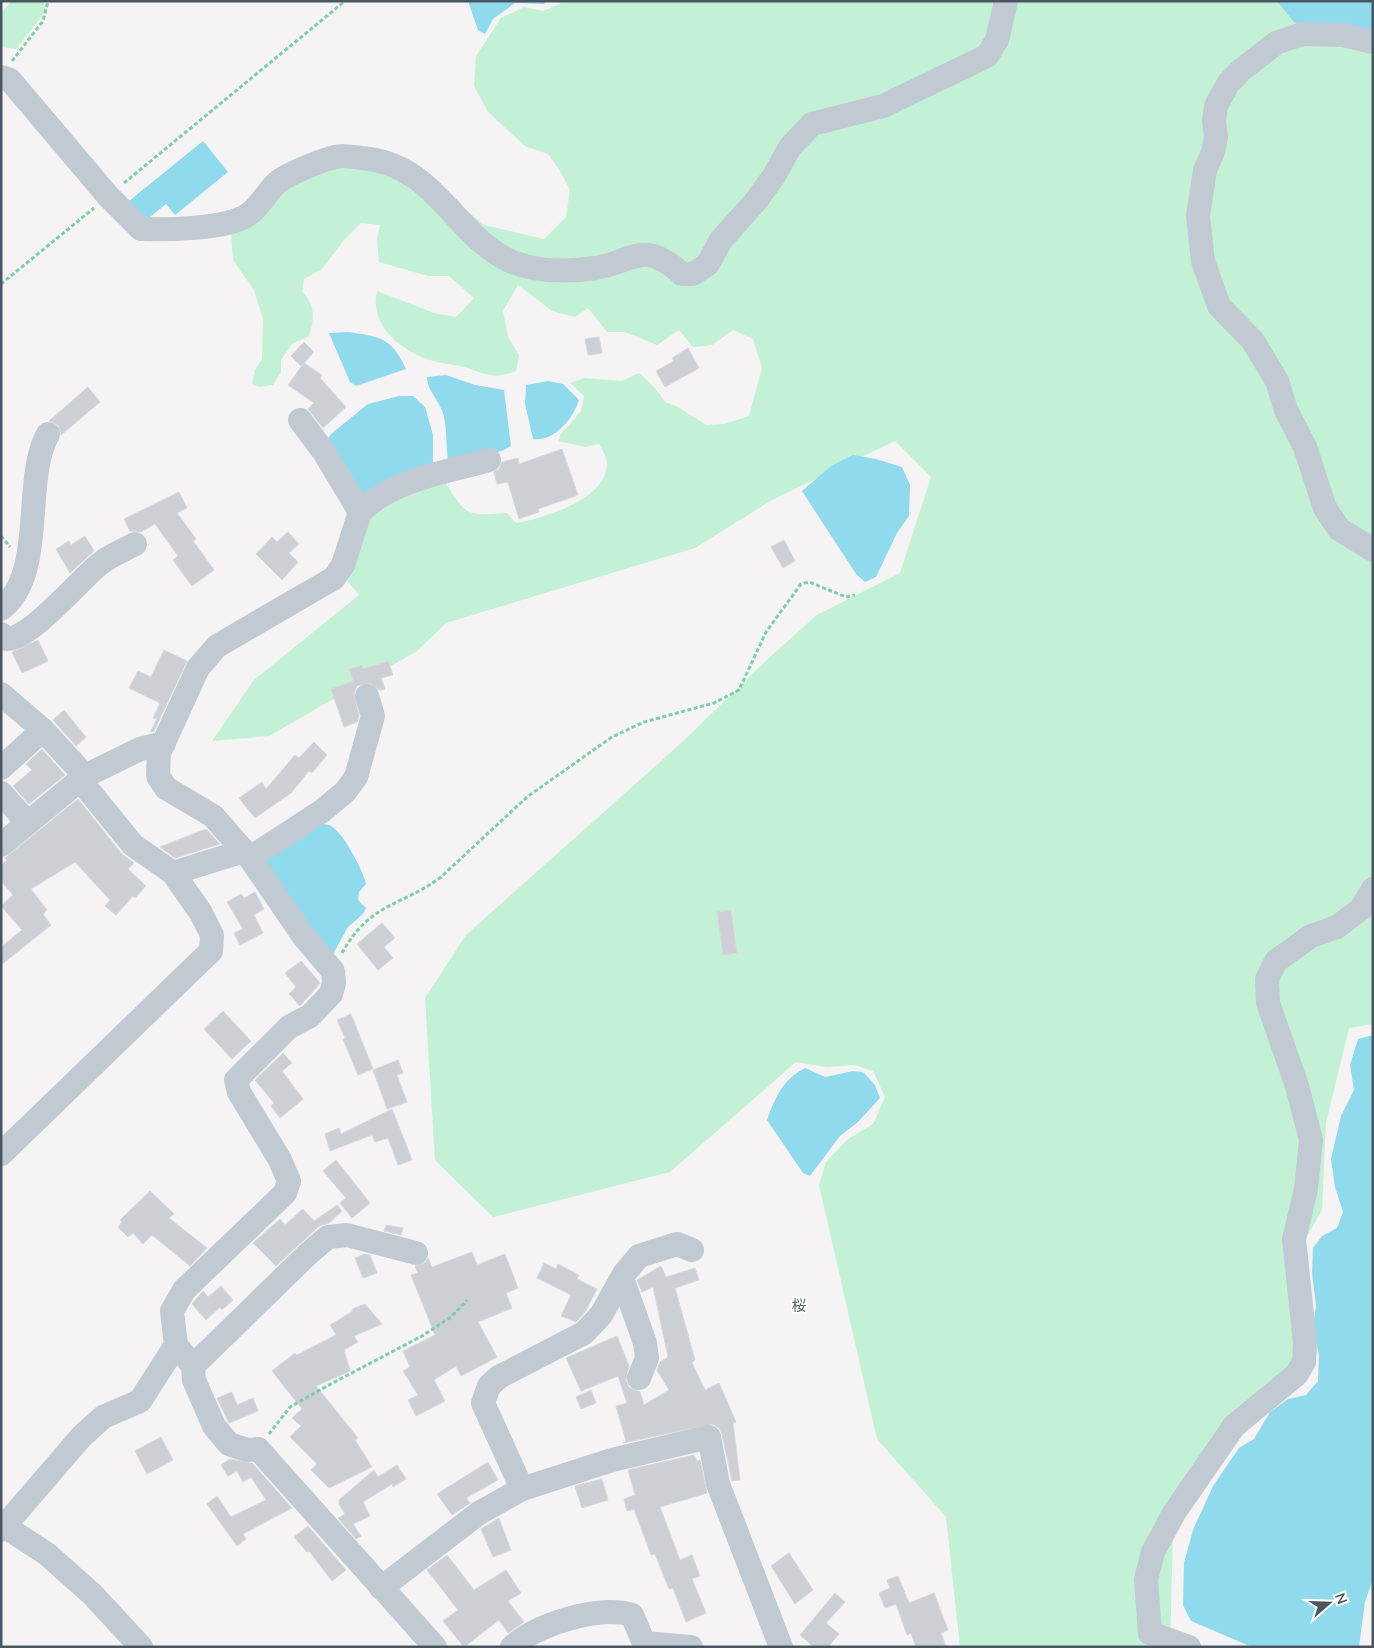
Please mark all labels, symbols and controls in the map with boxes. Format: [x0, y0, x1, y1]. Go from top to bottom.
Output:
district label: 桜 [791, 1296, 807, 1315]
north arrow [1304, 1578, 1354, 1628]
text: N [1331, 1591, 1351, 1607]

